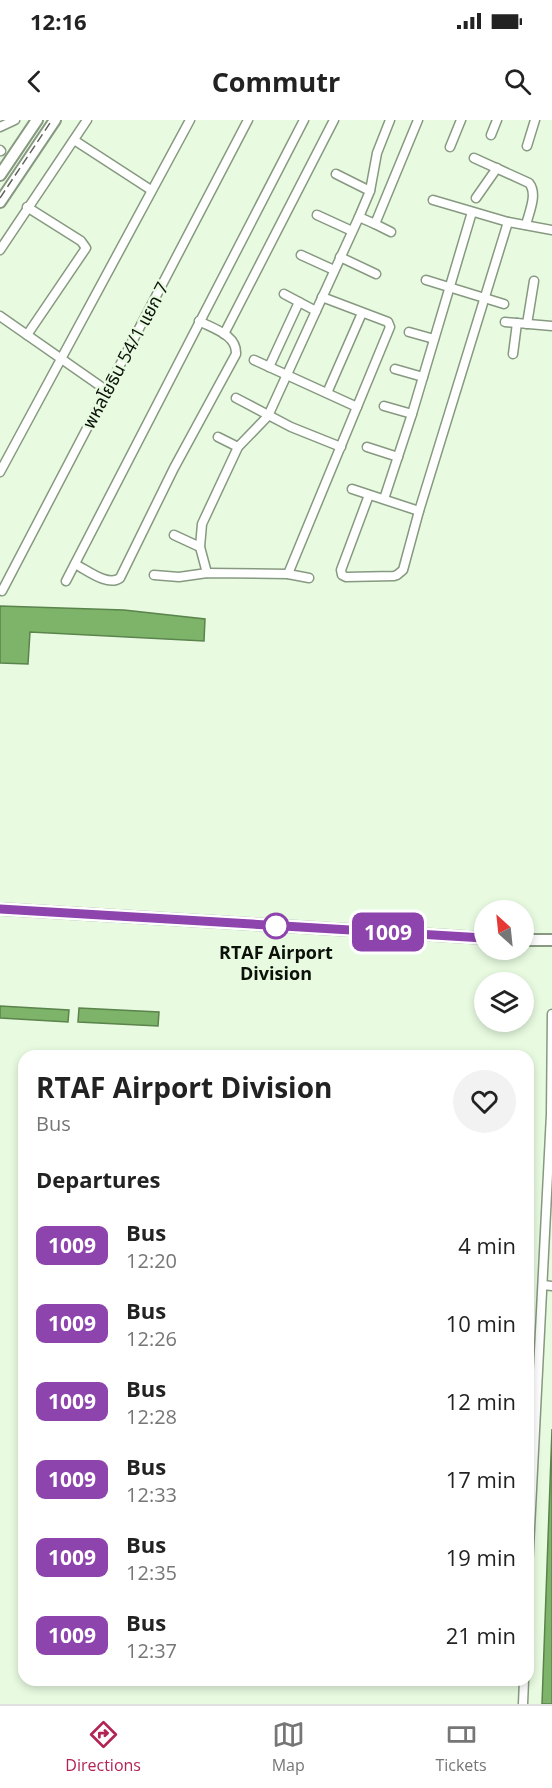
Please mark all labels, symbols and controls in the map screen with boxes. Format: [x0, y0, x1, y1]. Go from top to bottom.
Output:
text: 12:16 [30, 6, 87, 36]
text: Commutr [212, 63, 340, 100]
icon: back [18, 65, 51, 98]
icon: search [501, 65, 534, 98]
street label: พหลโยธิน 54/1 แยก 7 [76, 277, 174, 433]
north arrow [474, 900, 534, 960]
map controls [474, 900, 534, 1032]
line badge: 1009 [346, 912, 430, 952]
marker: RTAF Airport Division [263, 913, 289, 939]
text: 1009 [364, 918, 412, 946]
place label: RTAF Airport Division [219, 940, 333, 985]
button: layers [474, 972, 534, 1032]
text: RTAF Airport Division [36, 1068, 332, 1106]
button: heart [453, 1070, 516, 1133]
text: Bus [36, 1110, 71, 1137]
text: Departures [36, 1164, 160, 1194]
text: Bus [126, 1217, 166, 1247]
text: 4 min [458, 1230, 516, 1260]
text: 1009 [48, 1231, 96, 1259]
text: 12:20 [126, 1247, 177, 1274]
text: Bus [126, 1295, 166, 1325]
text: 10 min [446, 1308, 516, 1338]
text: 1009 [48, 1309, 96, 1337]
text: 12:26 [126, 1325, 177, 1352]
text: Bus [126, 1373, 166, 1403]
text: 12 min [446, 1386, 516, 1416]
text: 1009 [48, 1387, 96, 1415]
text: 12:28 [126, 1403, 177, 1430]
text: Bus [126, 1451, 166, 1481]
text: 17 min [446, 1464, 516, 1494]
text: 1009 [48, 1465, 96, 1493]
text: 12:33 [126, 1481, 177, 1508]
text: Bus [126, 1529, 166, 1559]
text: 19 min [446, 1542, 516, 1572]
text: 1009 [48, 1543, 96, 1571]
text: 12:35 [126, 1559, 177, 1586]
text: Bus [126, 1607, 166, 1637]
text: 21 min [446, 1620, 516, 1650]
text: 1009 [48, 1621, 96, 1649]
text: 12:37 [126, 1637, 177, 1664]
tab: Directions [65, 1718, 141, 1776]
tab: Map [272, 1718, 305, 1776]
tab: Tickets [435, 1718, 487, 1776]

